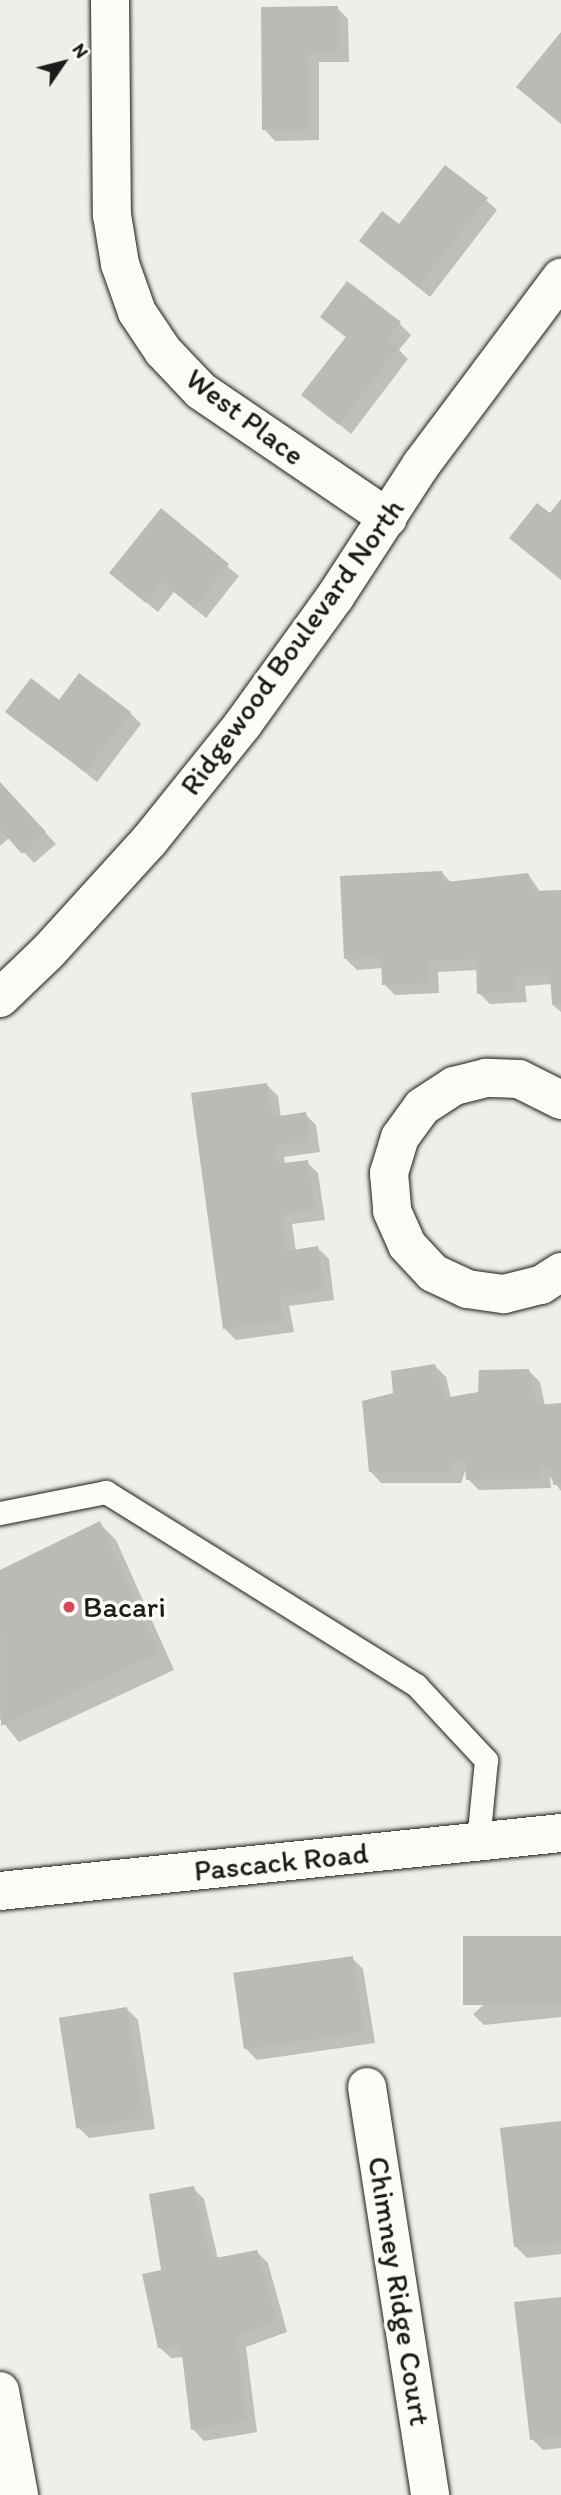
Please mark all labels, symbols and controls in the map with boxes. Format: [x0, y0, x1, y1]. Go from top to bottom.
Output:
north arrow [28, 28, 98, 98]
text: N [68, 39, 94, 63]
street label: West Place [178, 361, 312, 473]
street label: Ridgewood Boulevard North [172, 491, 412, 803]
place label: Bacari [83, 1589, 166, 1625]
marker: Bacari [61, 1599, 77, 1615]
street label: Pascack Road [192, 1835, 370, 1889]
street label: Chimney Ridge Court [360, 2154, 438, 2428]

